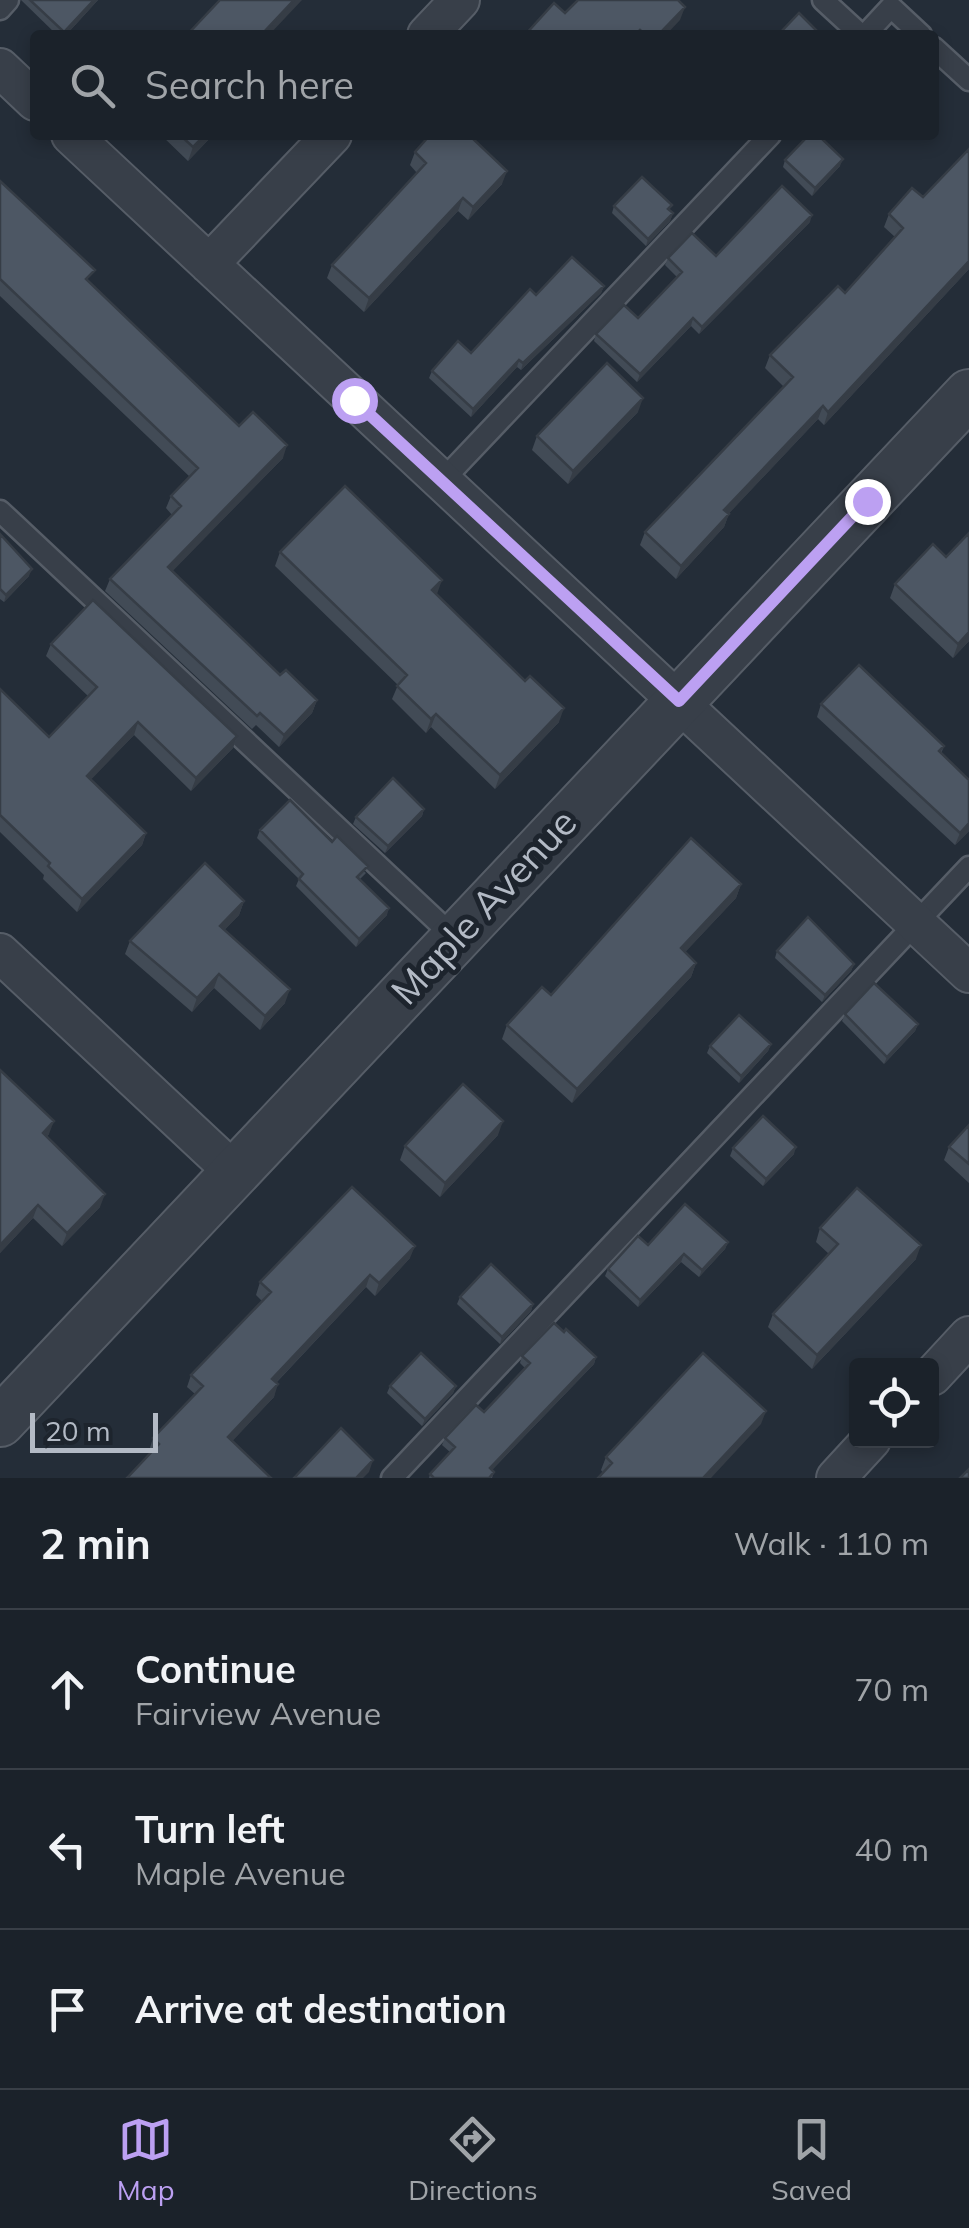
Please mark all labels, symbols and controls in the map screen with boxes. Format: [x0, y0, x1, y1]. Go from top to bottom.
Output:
search box [30, 30, 939, 140]
icon: search [65, 58, 120, 113]
text: Search here [145, 61, 354, 109]
route start [332, 378, 378, 424]
route end [845, 479, 891, 525]
street label: Maple Avenue [380, 798, 586, 1014]
map controls [849, 1358, 939, 1448]
button: locate [849, 1358, 939, 1448]
scale bar [30, 1408, 158, 1452]
text: 20 m [45, 1413, 111, 1448]
text: 2 min [40, 1517, 151, 1570]
text: Walk · 110 m [734, 1523, 929, 1563]
text: Continue [135, 1645, 296, 1693]
icon: ahead [40, 1662, 95, 1717]
text: 70 m [854, 1669, 929, 1709]
text: Fairview Avenue [135, 1693, 381, 1733]
text: Turn left [135, 1805, 285, 1853]
icon: left [40, 1822, 95, 1877]
text: 40 m [854, 1829, 929, 1869]
text: Maple Avenue [135, 1853, 346, 1893]
icon: arrive [40, 1982, 95, 2037]
text: Arrive at destination [135, 1985, 507, 2033]
tab: Map [117, 2112, 174, 2207]
tab: Directions [408, 2112, 538, 2207]
tab: Saved [771, 2112, 852, 2207]

